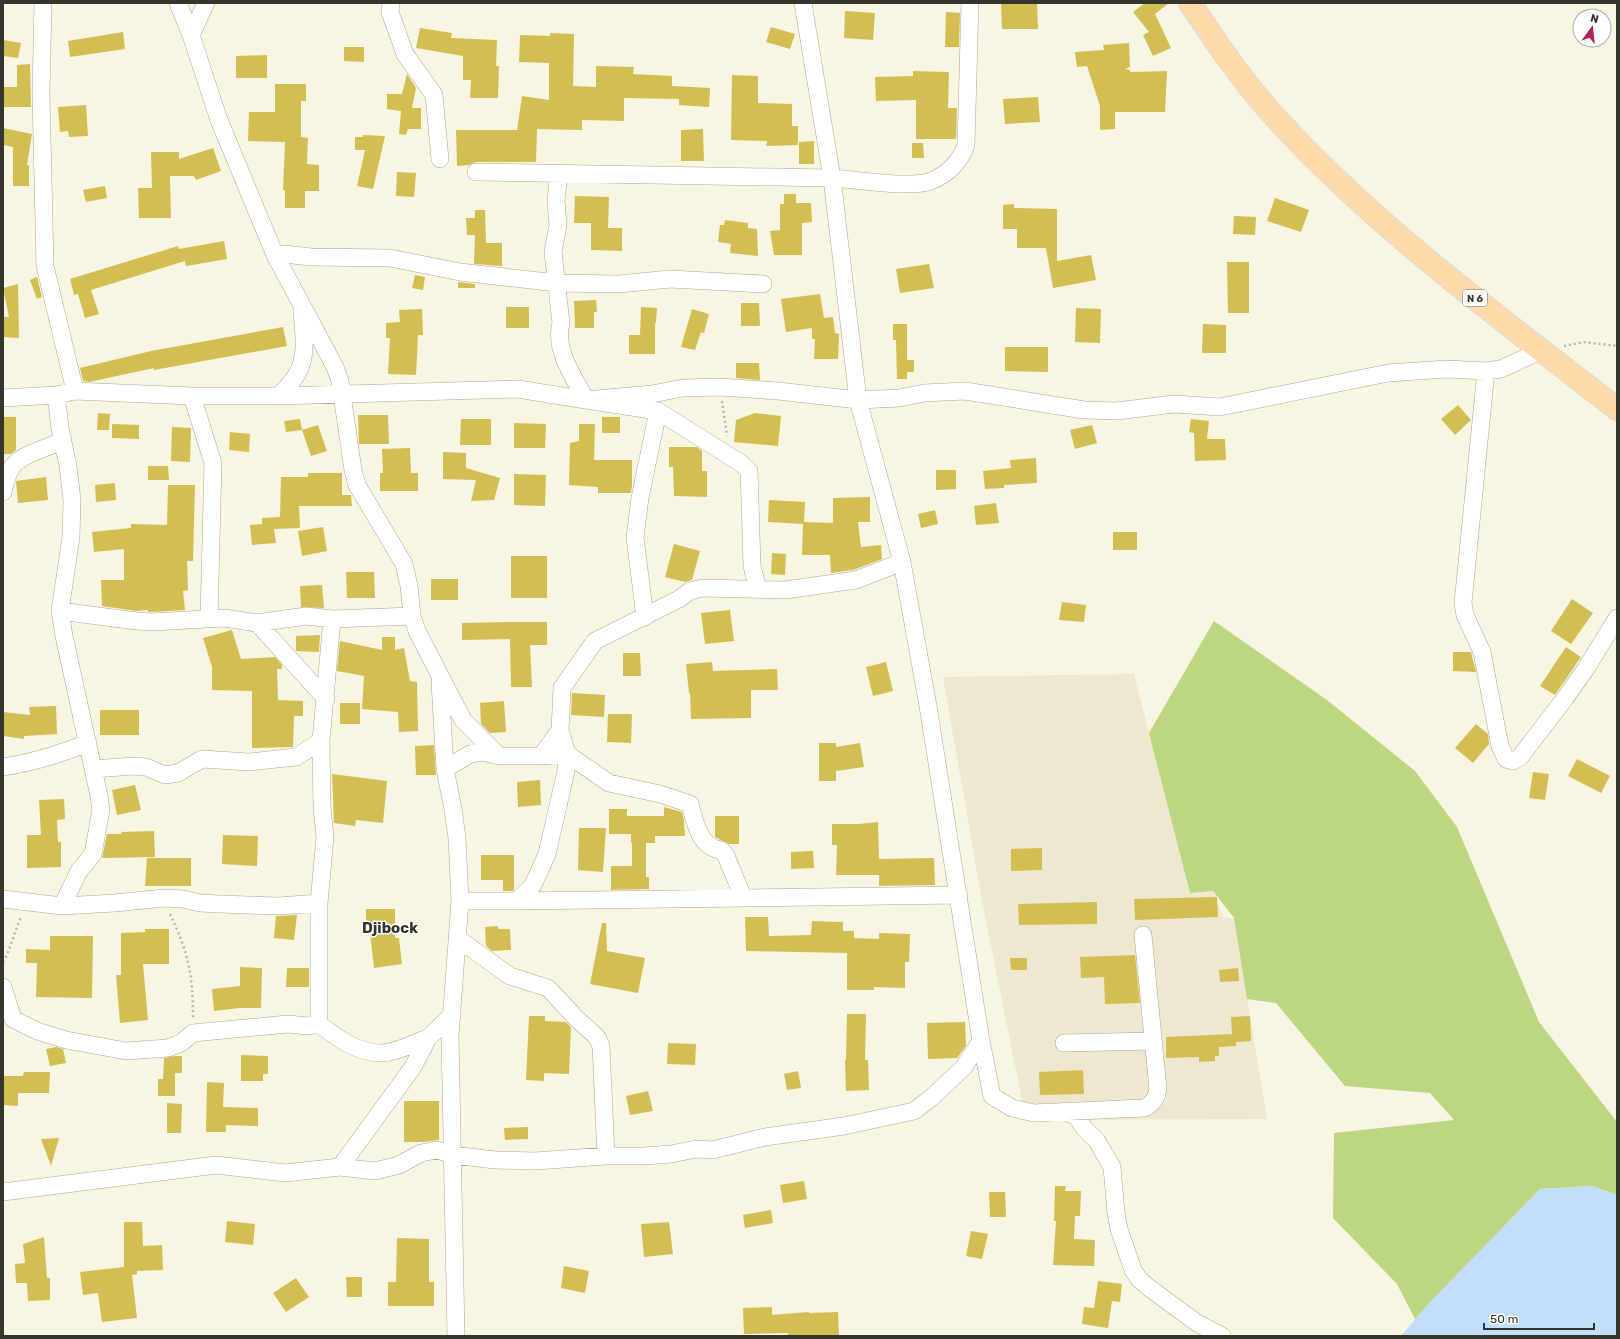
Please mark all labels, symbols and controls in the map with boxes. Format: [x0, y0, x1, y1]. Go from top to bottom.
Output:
north arrow [1572, 8, 1612, 48]
text: N [1589, 12, 1600, 26]
road number: N 6 [1463, 290, 1487, 306]
district label: Djibock [362, 919, 418, 937]
scale bar [1484, 1305, 1594, 1331]
text: 50 m [1490, 1312, 1518, 1326]

